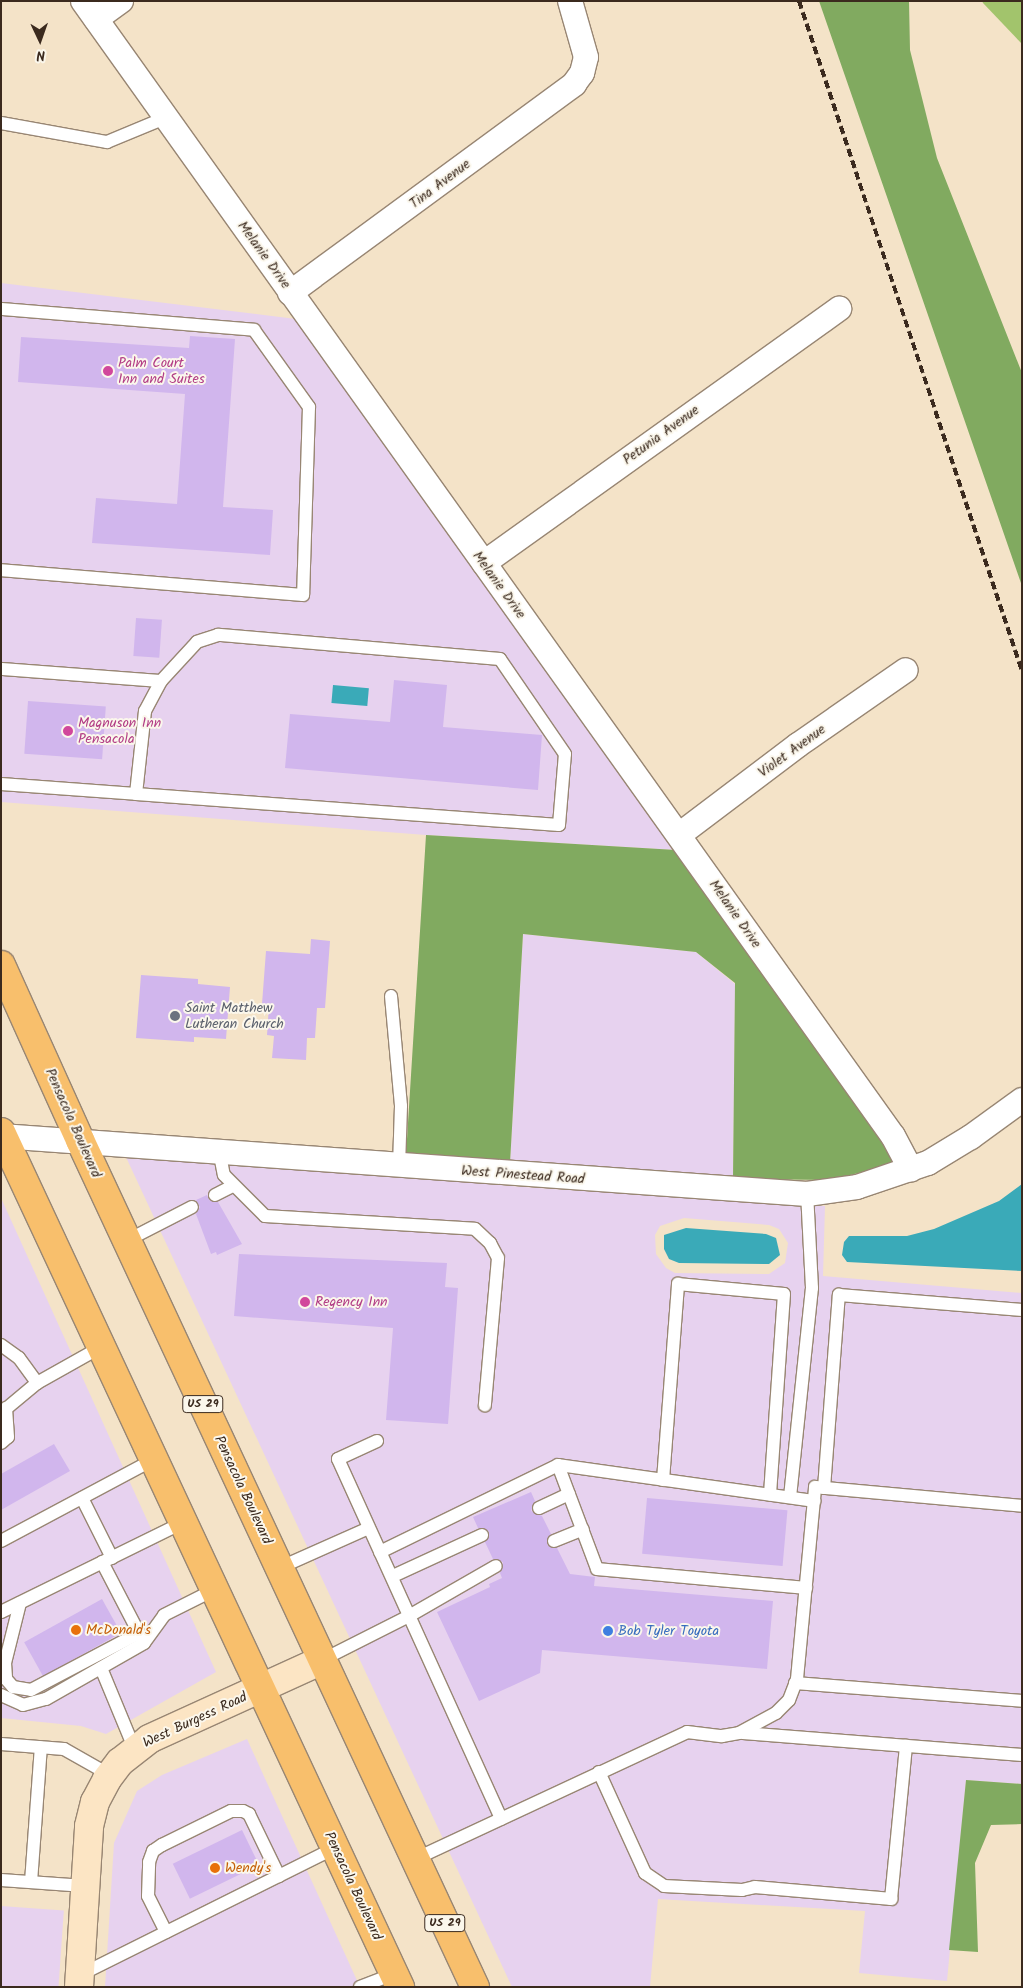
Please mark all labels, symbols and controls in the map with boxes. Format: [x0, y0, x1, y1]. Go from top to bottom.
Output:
north arrow [15, 15, 65, 65]
text: N [36, 44, 46, 66]
street label: Tina Avenue [406, 156, 474, 212]
street label: Melanie Drive [234, 218, 294, 292]
place label: Palm Court Inn and Suites [118, 355, 205, 388]
marker: Palm Court Inn and Suites [102, 365, 114, 377]
street label: Petunia Avenue [620, 402, 702, 468]
street label: Melanie Drive [469, 548, 529, 622]
place label: Magnuson Inn Pensacola [78, 715, 161, 748]
street label: Violet Avenue [755, 721, 829, 781]
marker: Magnuson Inn Pensacola [62, 725, 74, 737]
street label: Melanie Drive [705, 877, 765, 951]
place label: Saint Matthew Lutheran Church [185, 1000, 284, 1032]
marker: Saint Matthew Lutheran Church [169, 1010, 181, 1022]
street label: Pensacola Boulevard [41, 1066, 105, 1180]
street label: West Pinestead Road [461, 1162, 585, 1188]
place label: Regency Inn [315, 1294, 388, 1310]
marker: Regency Inn [299, 1296, 311, 1308]
road number: US 29 [182, 1395, 224, 1414]
street label: Pensacola Boulevard [210, 1433, 276, 1547]
place label: McDonald's [86, 1622, 151, 1638]
place label: Bob Tyler Toyota [618, 1623, 719, 1639]
marker: McDonald's [70, 1624, 82, 1636]
marker: Bob Tyler Toyota [602, 1625, 614, 1637]
street label: West Burgess Road [140, 1688, 250, 1752]
street label: Pensacola Boulevard [320, 1829, 386, 1943]
place label: Wendy's [225, 1860, 271, 1876]
marker: Wendy's [209, 1862, 221, 1874]
road number: US 29 [424, 1914, 466, 1932]

